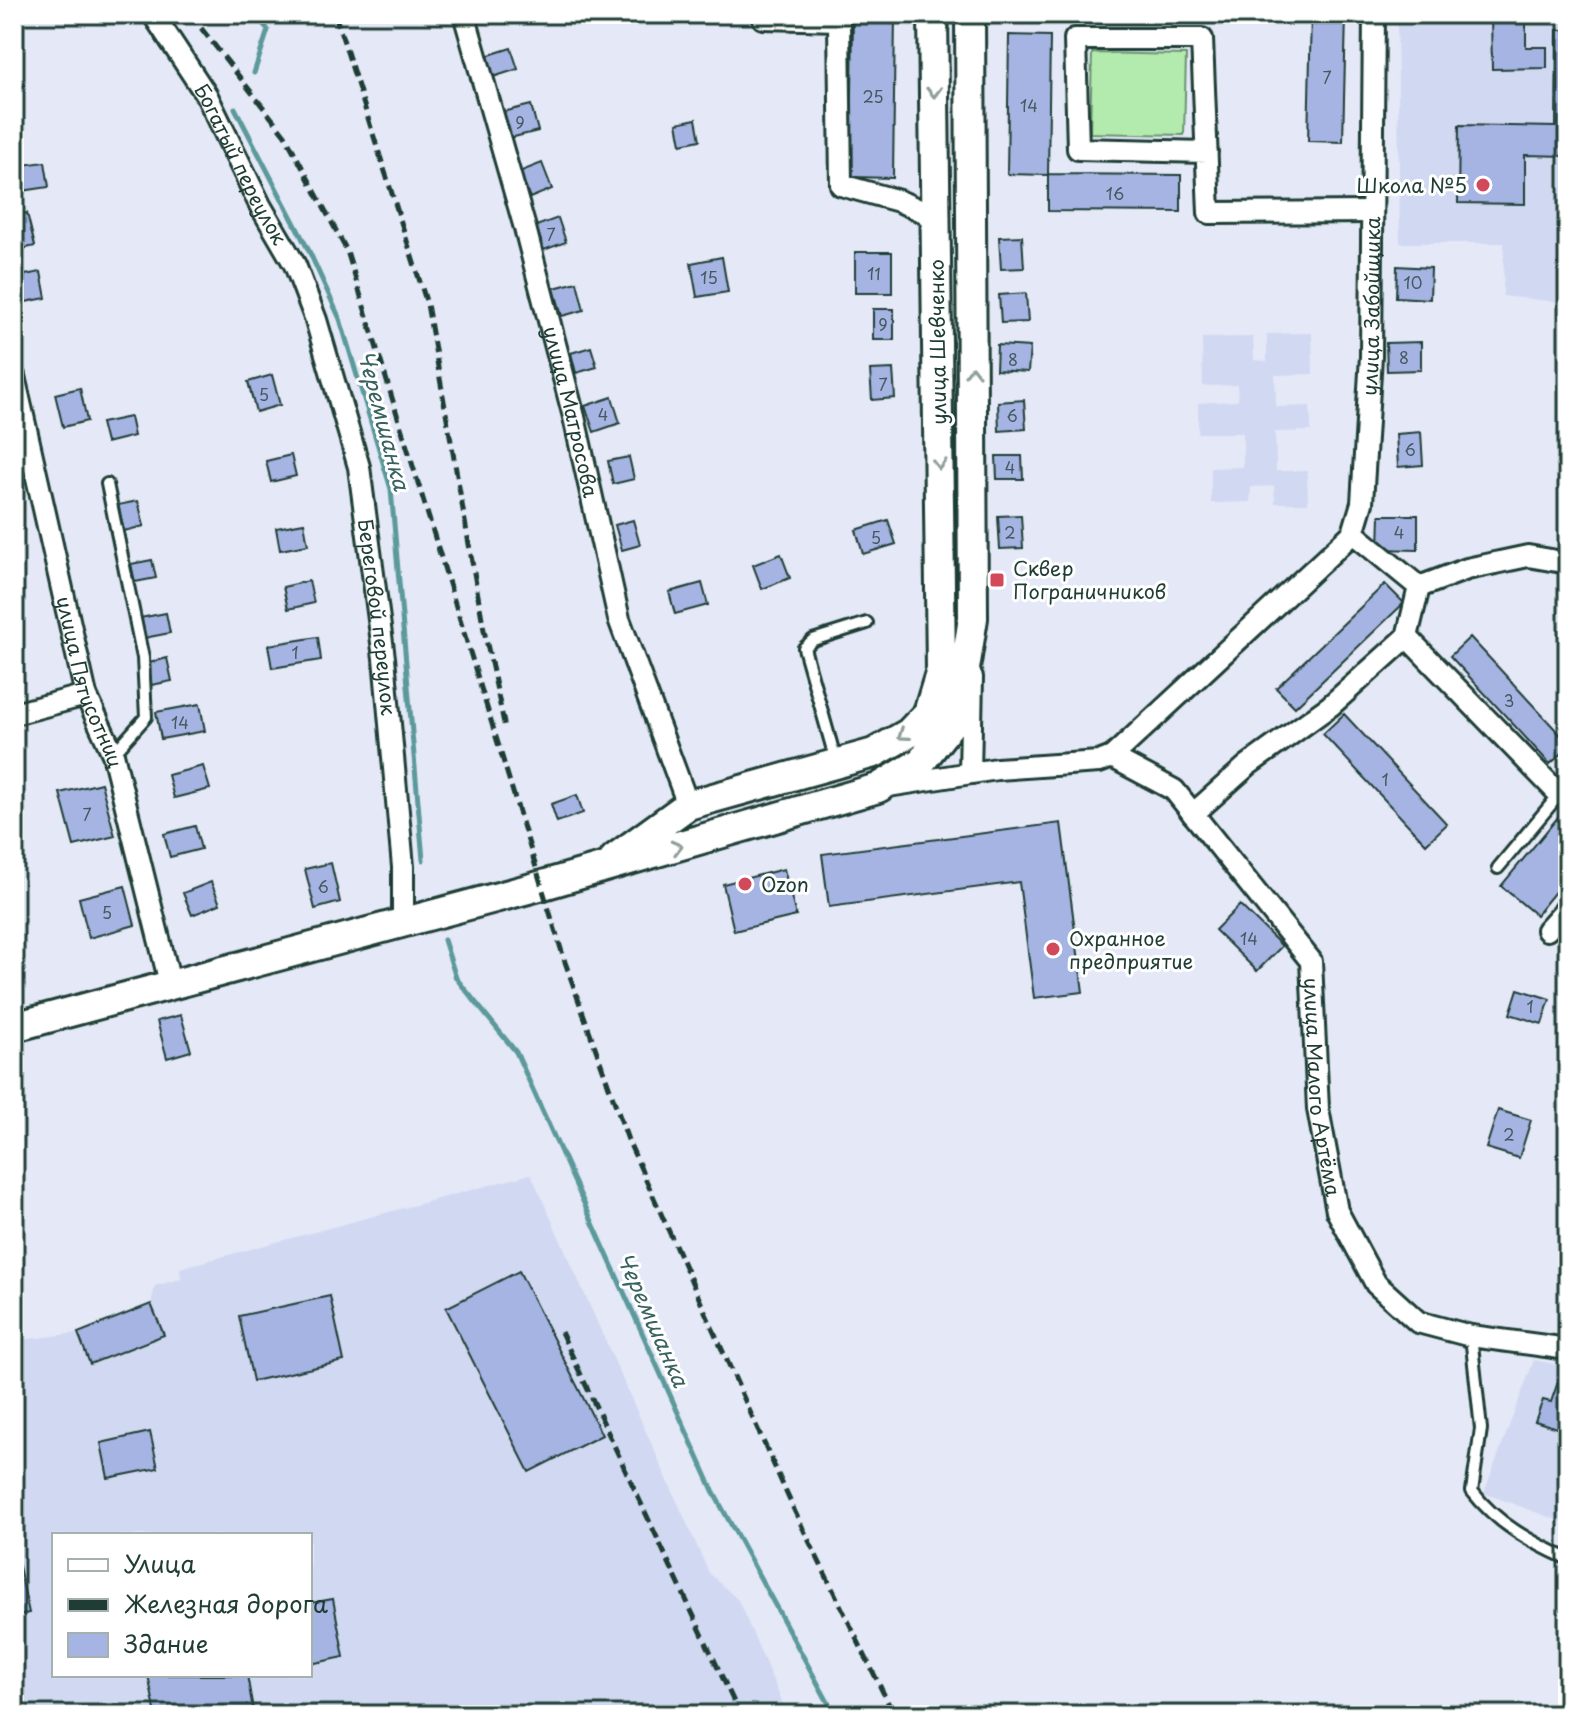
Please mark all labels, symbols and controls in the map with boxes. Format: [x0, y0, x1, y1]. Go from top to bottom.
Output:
house number: 7 [1322, 65, 1332, 89]
street label: Богатый переулок [187, 77, 295, 250]
house number: 25 [862, 84, 884, 108]
one-way arrow [925, 86, 943, 99]
house number: 14 [1020, 93, 1038, 117]
house number: 9 [515, 110, 525, 134]
place label: Школа №5 [1357, 170, 1467, 200]
marker: Школа №5 [1474, 176, 1492, 194]
house number: 16 [1106, 181, 1124, 205]
street label: улица Забойщика [1354, 216, 1387, 397]
house number: 7 [546, 222, 556, 246]
street label: улица Шевченко [921, 259, 953, 425]
house number: 11 [867, 261, 881, 285]
house number: 15 [700, 265, 718, 289]
house number: 10 [1404, 270, 1422, 294]
house number: 9 [878, 312, 888, 336]
street label: улица Матросова [536, 323, 607, 501]
house number: 8 [1399, 345, 1409, 369]
water label: Черемшанка [350, 346, 420, 495]
house number: 8 [1008, 347, 1018, 371]
one-way arrow [963, 365, 981, 378]
house number: 7 [878, 372, 888, 396]
house number: 5 [259, 382, 269, 406]
house number: 4 [598, 402, 608, 426]
house number: 6 [1006, 403, 1018, 427]
house number: 6 [1404, 437, 1416, 461]
house number: 4 [1005, 455, 1015, 479]
one-way arrow [930, 458, 947, 471]
street label: Береговой переулок [351, 517, 404, 717]
house number: 2 [1004, 520, 1016, 544]
house number: 4 [1394, 520, 1404, 544]
house number: 5 [871, 525, 881, 549]
place label: Сквер Пограничников [1013, 553, 1166, 606]
marker: Сквер Пограничников [988, 571, 1006, 589]
street label: улица Пятисотниц [49, 593, 131, 771]
house number: 1 [291, 640, 299, 664]
house number: 3 [1504, 688, 1514, 712]
house number: 14 [171, 710, 189, 734]
one-way arrow [898, 725, 912, 740]
house number: 1 [1381, 767, 1389, 791]
house number: 7 [82, 802, 92, 826]
one-way arrow [669, 840, 683, 857]
place label: Ozon [761, 869, 809, 899]
house number: 6 [317, 874, 329, 898]
marker: Ozon [736, 875, 754, 893]
house number: 5 [102, 900, 112, 924]
place label: Охранное предприятие [1069, 923, 1193, 976]
house number: 14 [1240, 926, 1258, 950]
marker: Охранное предприятие [1044, 940, 1062, 958]
street label: улица Малого Артёма [1297, 977, 1349, 1199]
house number: 1 [1526, 994, 1534, 1018]
house number: 2 [1503, 1122, 1515, 1146]
water label: Черемшанка [610, 1246, 699, 1393]
legend [52, 1533, 312, 1677]
text: Улица [124, 1545, 196, 1581]
text: Железная дорога [124, 1585, 328, 1621]
text: Здание [124, 1625, 209, 1661]

